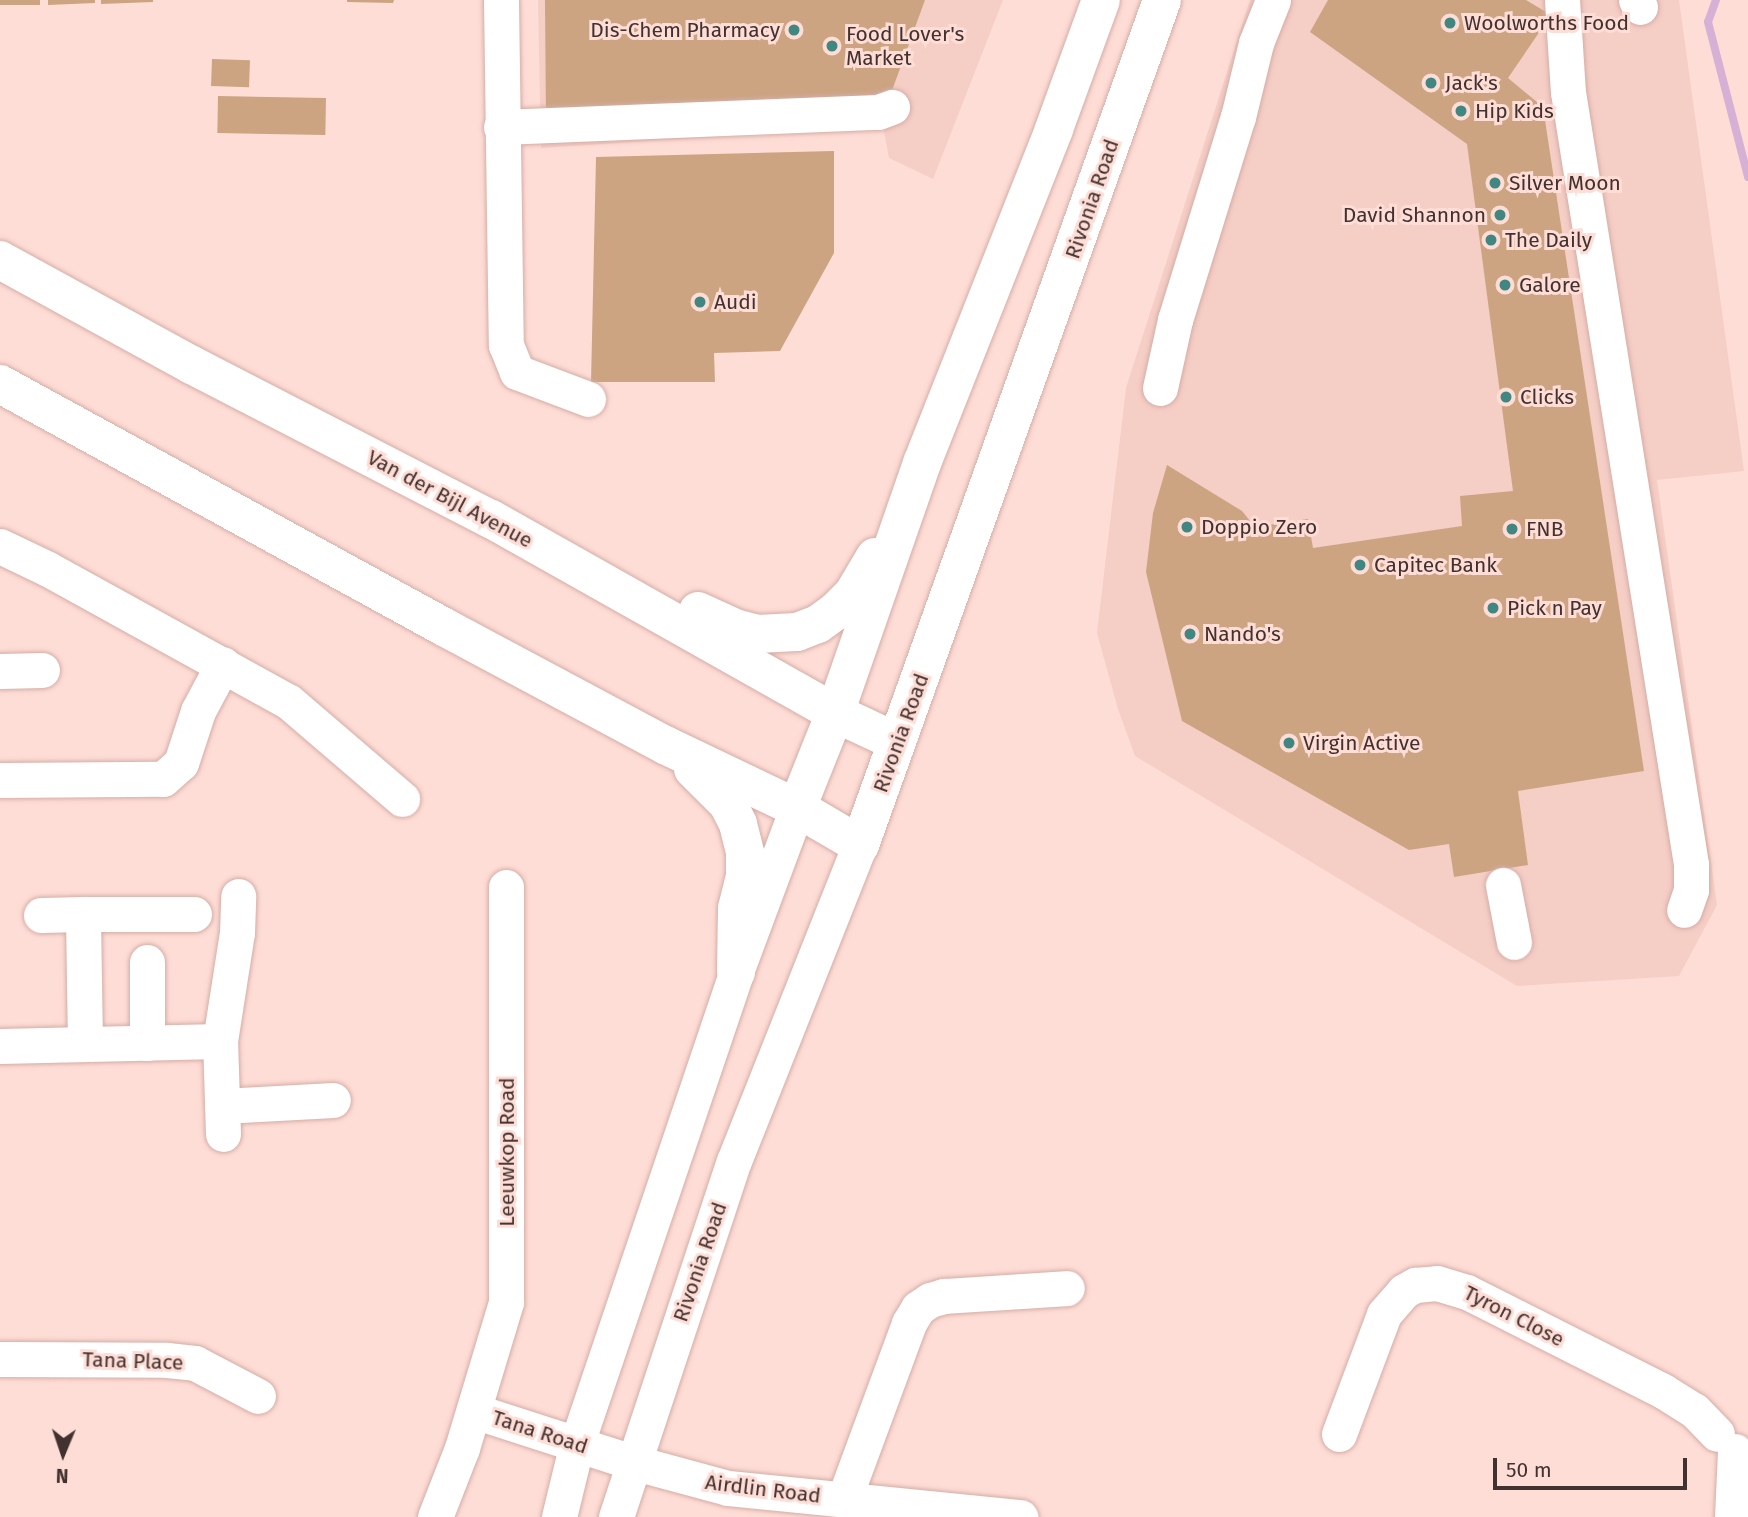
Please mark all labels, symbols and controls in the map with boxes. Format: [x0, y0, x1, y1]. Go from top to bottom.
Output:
place label: Woolworths Food [1464, 10, 1629, 36]
marker: Woolworths Food [1442, 15, 1458, 31]
place label: Dis-Chem Pharmacy [590, 17, 780, 43]
place label: Food Lover's Market [846, 21, 964, 71]
marker: Dis-Chem Pharmacy [786, 22, 802, 38]
marker: Food Lover's Market [824, 38, 840, 54]
place label: Jack's [1445, 70, 1498, 96]
marker: Jack's [1423, 75, 1439, 91]
place label: Hip Kids [1475, 98, 1554, 124]
marker: Hip Kids [1453, 103, 1469, 119]
street label: Rivonia Road [1060, 136, 1124, 262]
place label: Silver Moon [1509, 170, 1621, 196]
marker: Silver Moon [1487, 175, 1503, 191]
place label: David Shannon [1343, 202, 1486, 228]
marker: David Shannon [1492, 207, 1508, 223]
place label: The Daily [1505, 227, 1592, 253]
marker: The Daily [1483, 232, 1499, 248]
place label: Galore [1519, 272, 1581, 298]
marker: Galore [1497, 277, 1513, 293]
place label: Audi [714, 289, 757, 315]
marker: Audi [692, 294, 708, 310]
place label: Clicks [1520, 384, 1574, 410]
marker: Clicks [1498, 389, 1514, 405]
street label: Van der Bijl Avenue [363, 445, 537, 553]
place label: Doppio Zero [1201, 514, 1317, 540]
place label: FNB [1526, 516, 1563, 542]
marker: Doppio Zero [1179, 519, 1195, 535]
marker: FNB [1504, 521, 1520, 537]
place label: Capitec Bank [1374, 552, 1497, 578]
marker: Capitec Bank [1352, 557, 1368, 573]
place label: Pick n Pay [1507, 595, 1602, 621]
marker: Pick n Pay [1485, 600, 1501, 616]
place label: Nando's [1204, 621, 1281, 647]
marker: Nando's [1182, 626, 1198, 642]
street label: Rivonia Road [868, 670, 934, 796]
place label: Virgin Active [1303, 730, 1420, 756]
marker: Virgin Active [1281, 735, 1297, 751]
street label: Leeuwkop Road [494, 1077, 520, 1227]
street label: Rivonia Road [668, 1199, 732, 1325]
street label: Tyron Close [1460, 1280, 1568, 1352]
street label: Tana Place [82, 1347, 184, 1375]
street label: Tana Road [489, 1405, 591, 1459]
north arrow [28, 1419, 98, 1489]
scale bar [1496, 1444, 1690, 1488]
text: 50 m [1506, 1457, 1552, 1483]
text: N [56, 1464, 69, 1487]
street label: Airdlin Road [704, 1469, 822, 1509]

